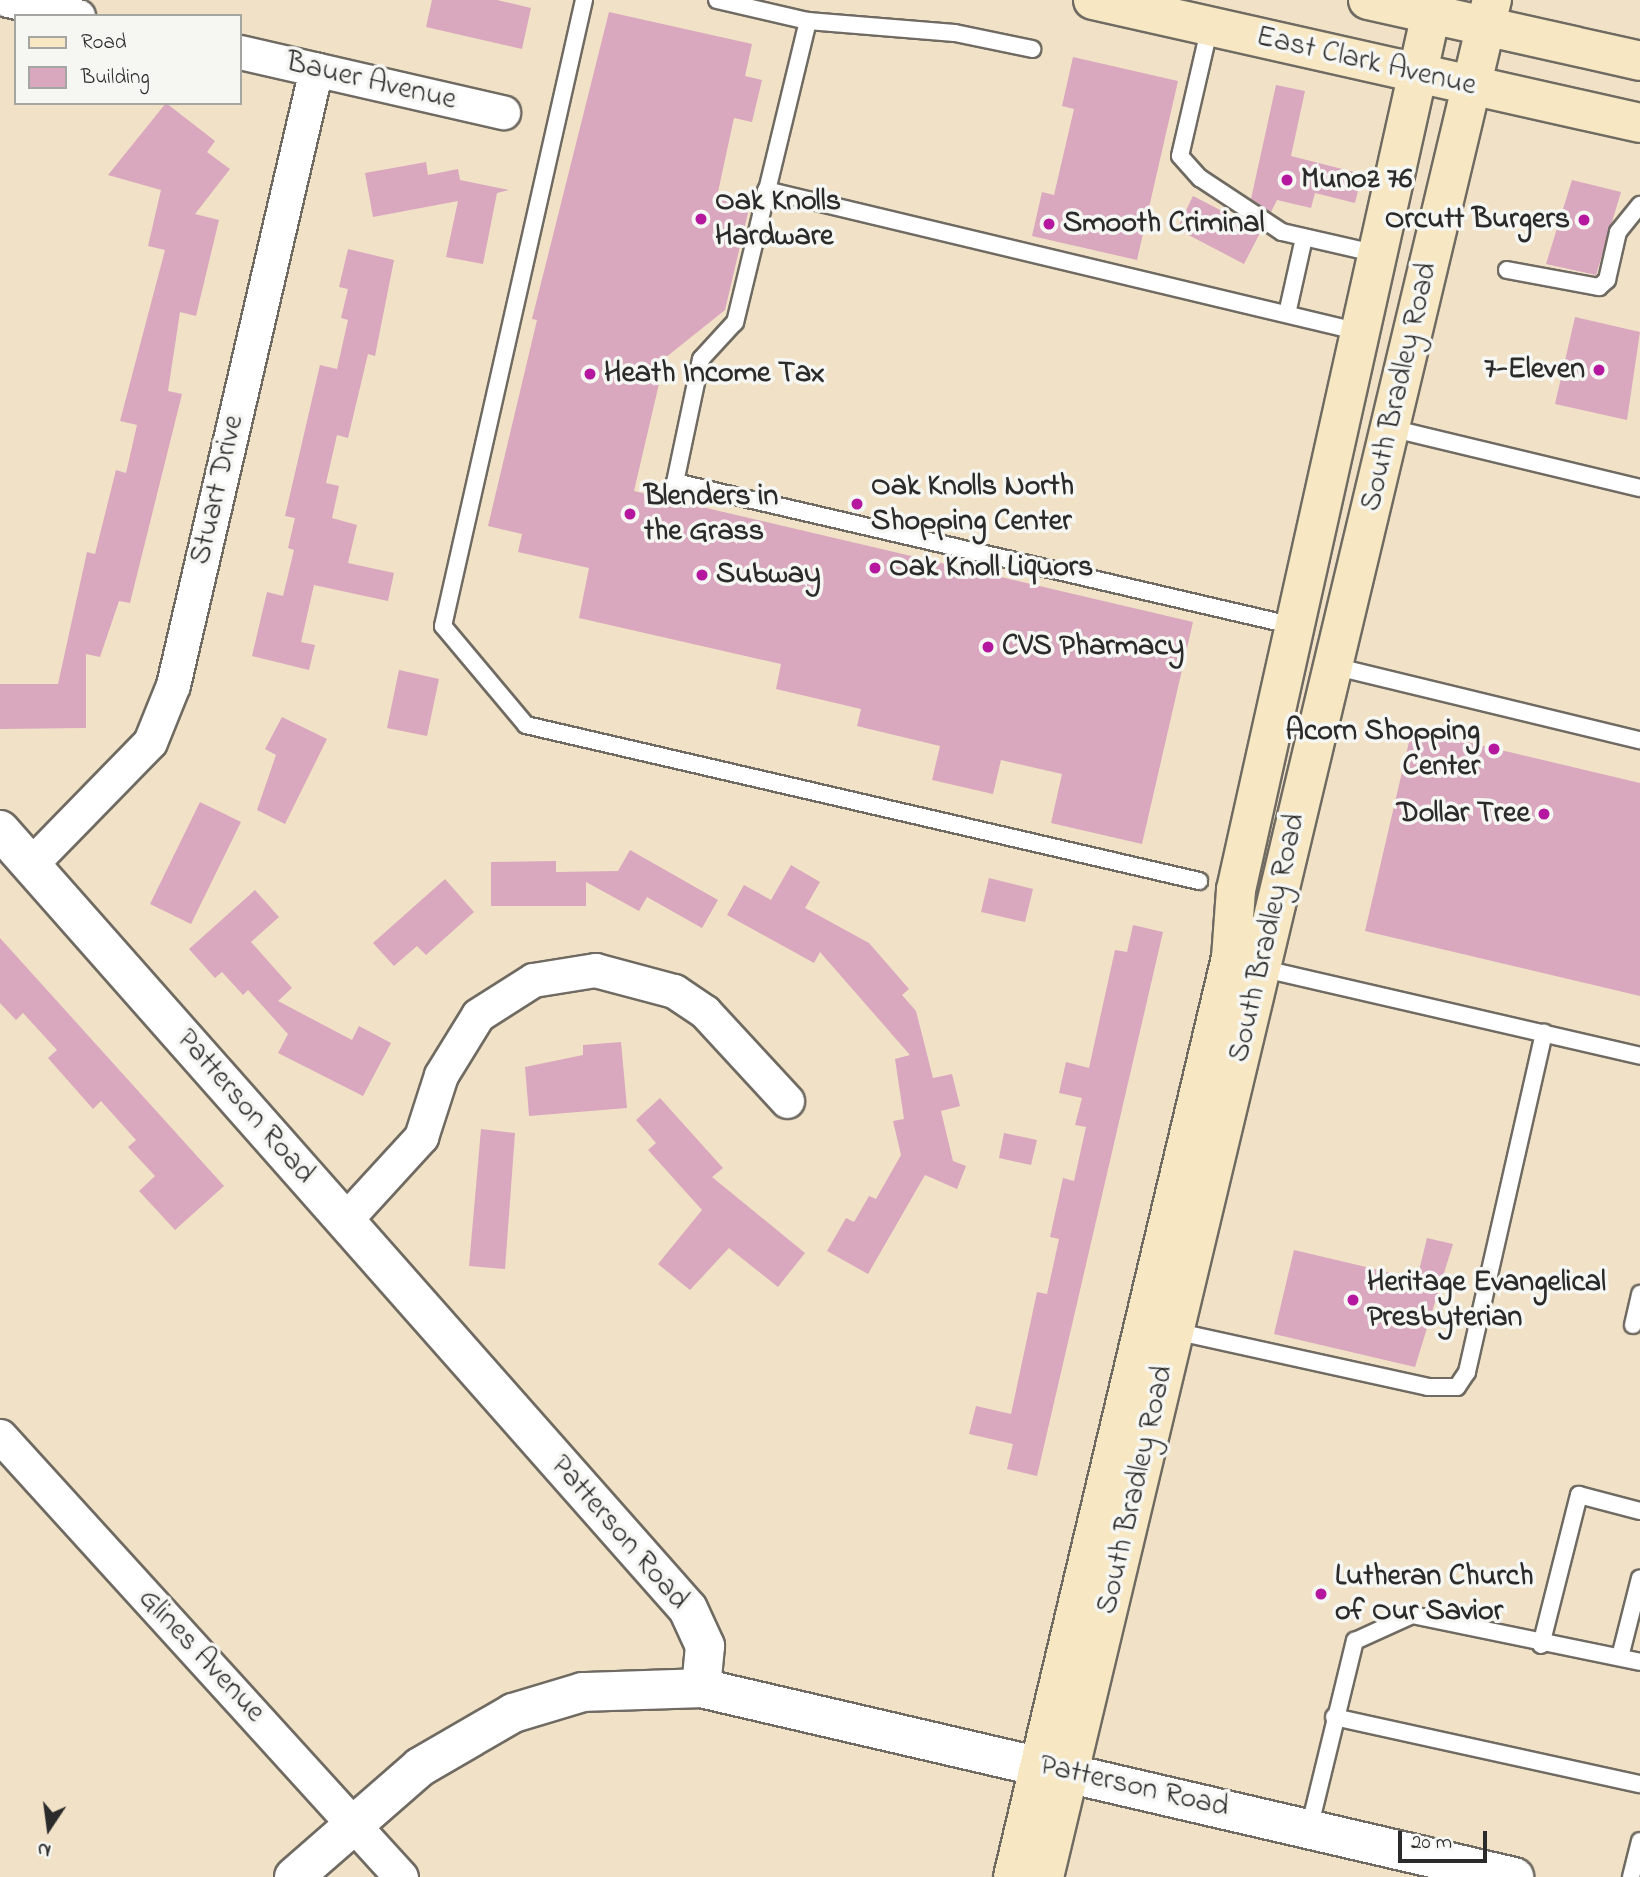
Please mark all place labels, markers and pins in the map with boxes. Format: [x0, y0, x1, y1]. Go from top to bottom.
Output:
place label: Munoz 76 [1301, 162, 1412, 198]
marker: Munoz 76 [1279, 172, 1295, 188]
place label: Oak Knolls Hardware [715, 184, 841, 254]
place label: Orcutt Burgers [1385, 202, 1570, 238]
place label: Smooth Criminal [1063, 206, 1264, 242]
marker: Oak Knolls Hardware [693, 211, 709, 227]
marker: Orcutt Burgers [1576, 212, 1592, 228]
marker: Smooth Criminal [1041, 216, 1057, 232]
place label: 7-Eleven [1484, 352, 1585, 388]
place label: Heath Income Tax [604, 356, 825, 392]
marker: 7-Eleven [1591, 362, 1607, 378]
marker: Heath Income Tax [582, 366, 598, 382]
place label: Oak Knolls North Shopping Center [871, 469, 1074, 540]
place label: Blenders in the Grass [644, 479, 778, 550]
marker: Oak Knolls North Shopping Center [849, 496, 865, 512]
marker: Blenders in the Grass [622, 506, 638, 522]
place label: Oak Knoll Liquors [889, 550, 1093, 586]
place label: Subway [716, 557, 821, 593]
marker: Oak Knoll Liquors [867, 560, 883, 576]
marker: Subway [694, 567, 710, 583]
place label: CVS Pharmacy [1002, 629, 1184, 665]
marker: CVS Pharmacy [980, 639, 996, 655]
place label: Acorn Shopping Center [1286, 714, 1480, 784]
marker: Acorn Shopping Center [1486, 741, 1502, 757]
place label: Dollar Tree [1397, 796, 1530, 832]
marker: Dollar Tree [1536, 806, 1552, 822]
place label: Heritage Evangelical Presbyterian [1367, 1265, 1606, 1336]
marker: Heritage Evangelical Presbyterian [1345, 1292, 1361, 1308]
place label: Lutheran Church of Our Savior [1335, 1559, 1533, 1630]
marker: Lutheran Church of Our Savior [1313, 1586, 1329, 1602]

